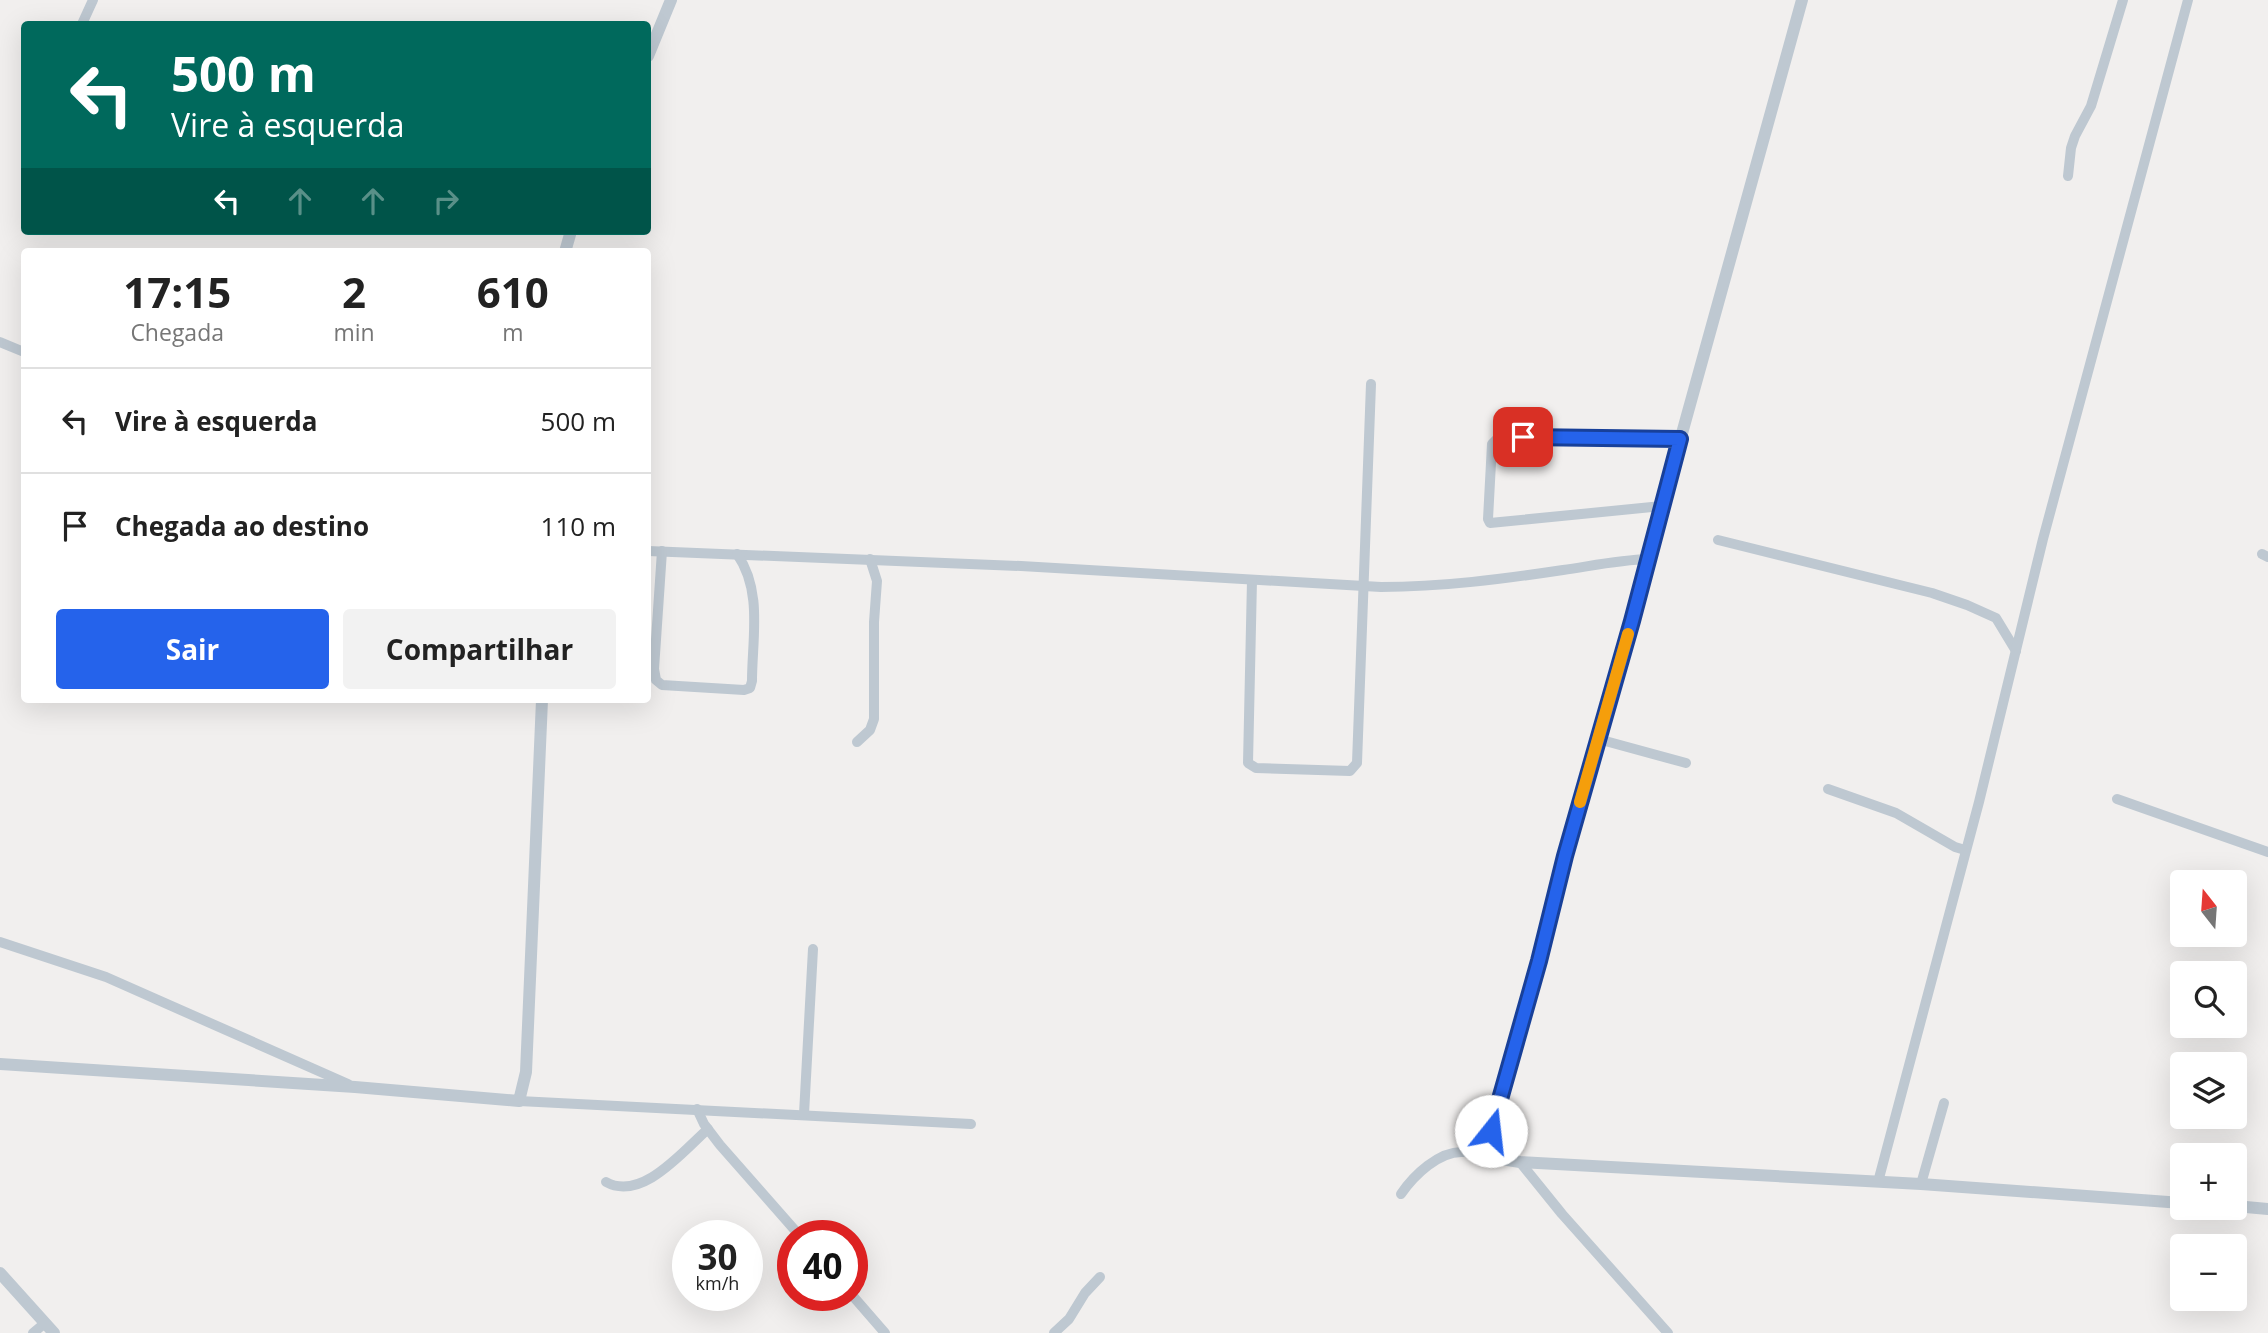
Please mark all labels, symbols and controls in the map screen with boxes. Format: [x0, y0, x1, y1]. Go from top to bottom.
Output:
text: 500 m [171, 40, 316, 106]
icon: left [56, 49, 147, 140]
text: Vire à esquerda [171, 103, 404, 146]
icon: left [208, 182, 246, 220]
icon: ahead [281, 182, 319, 220]
icon: ahead [354, 182, 392, 220]
icon: right [427, 182, 465, 220]
text: 17:15 [123, 263, 231, 320]
text: 2 [342, 263, 366, 320]
text: 610 [477, 263, 549, 320]
text: Chegada [130, 316, 224, 348]
text: min [333, 316, 375, 348]
text: m [502, 316, 523, 348]
icon: left [56, 402, 94, 440]
text: Vire à esquerda [115, 403, 317, 439]
text: 500 m [541, 403, 616, 439]
pin [1493, 407, 1553, 467]
icon: arrive [1504, 418, 1542, 456]
icon: arrive [56, 507, 94, 545]
text: Chegada ao destino [115, 508, 369, 544]
text: 110 m [541, 508, 616, 544]
button: Sair [56, 609, 329, 689]
button: Compartilhar [343, 609, 616, 689]
north arrow [2170, 870, 2247, 947]
map controls [2170, 870, 2247, 1311]
button: search [2170, 961, 2247, 1038]
button: layers [2170, 1052, 2247, 1129]
position arrow [1454, 1094, 1528, 1168]
button: + [2170, 1143, 2247, 1220]
speed limit sign: 40 [777, 1220, 868, 1311]
text: 30 [697, 1233, 738, 1280]
button: − [2170, 1234, 2247, 1311]
text: km/h [696, 1271, 739, 1295]

